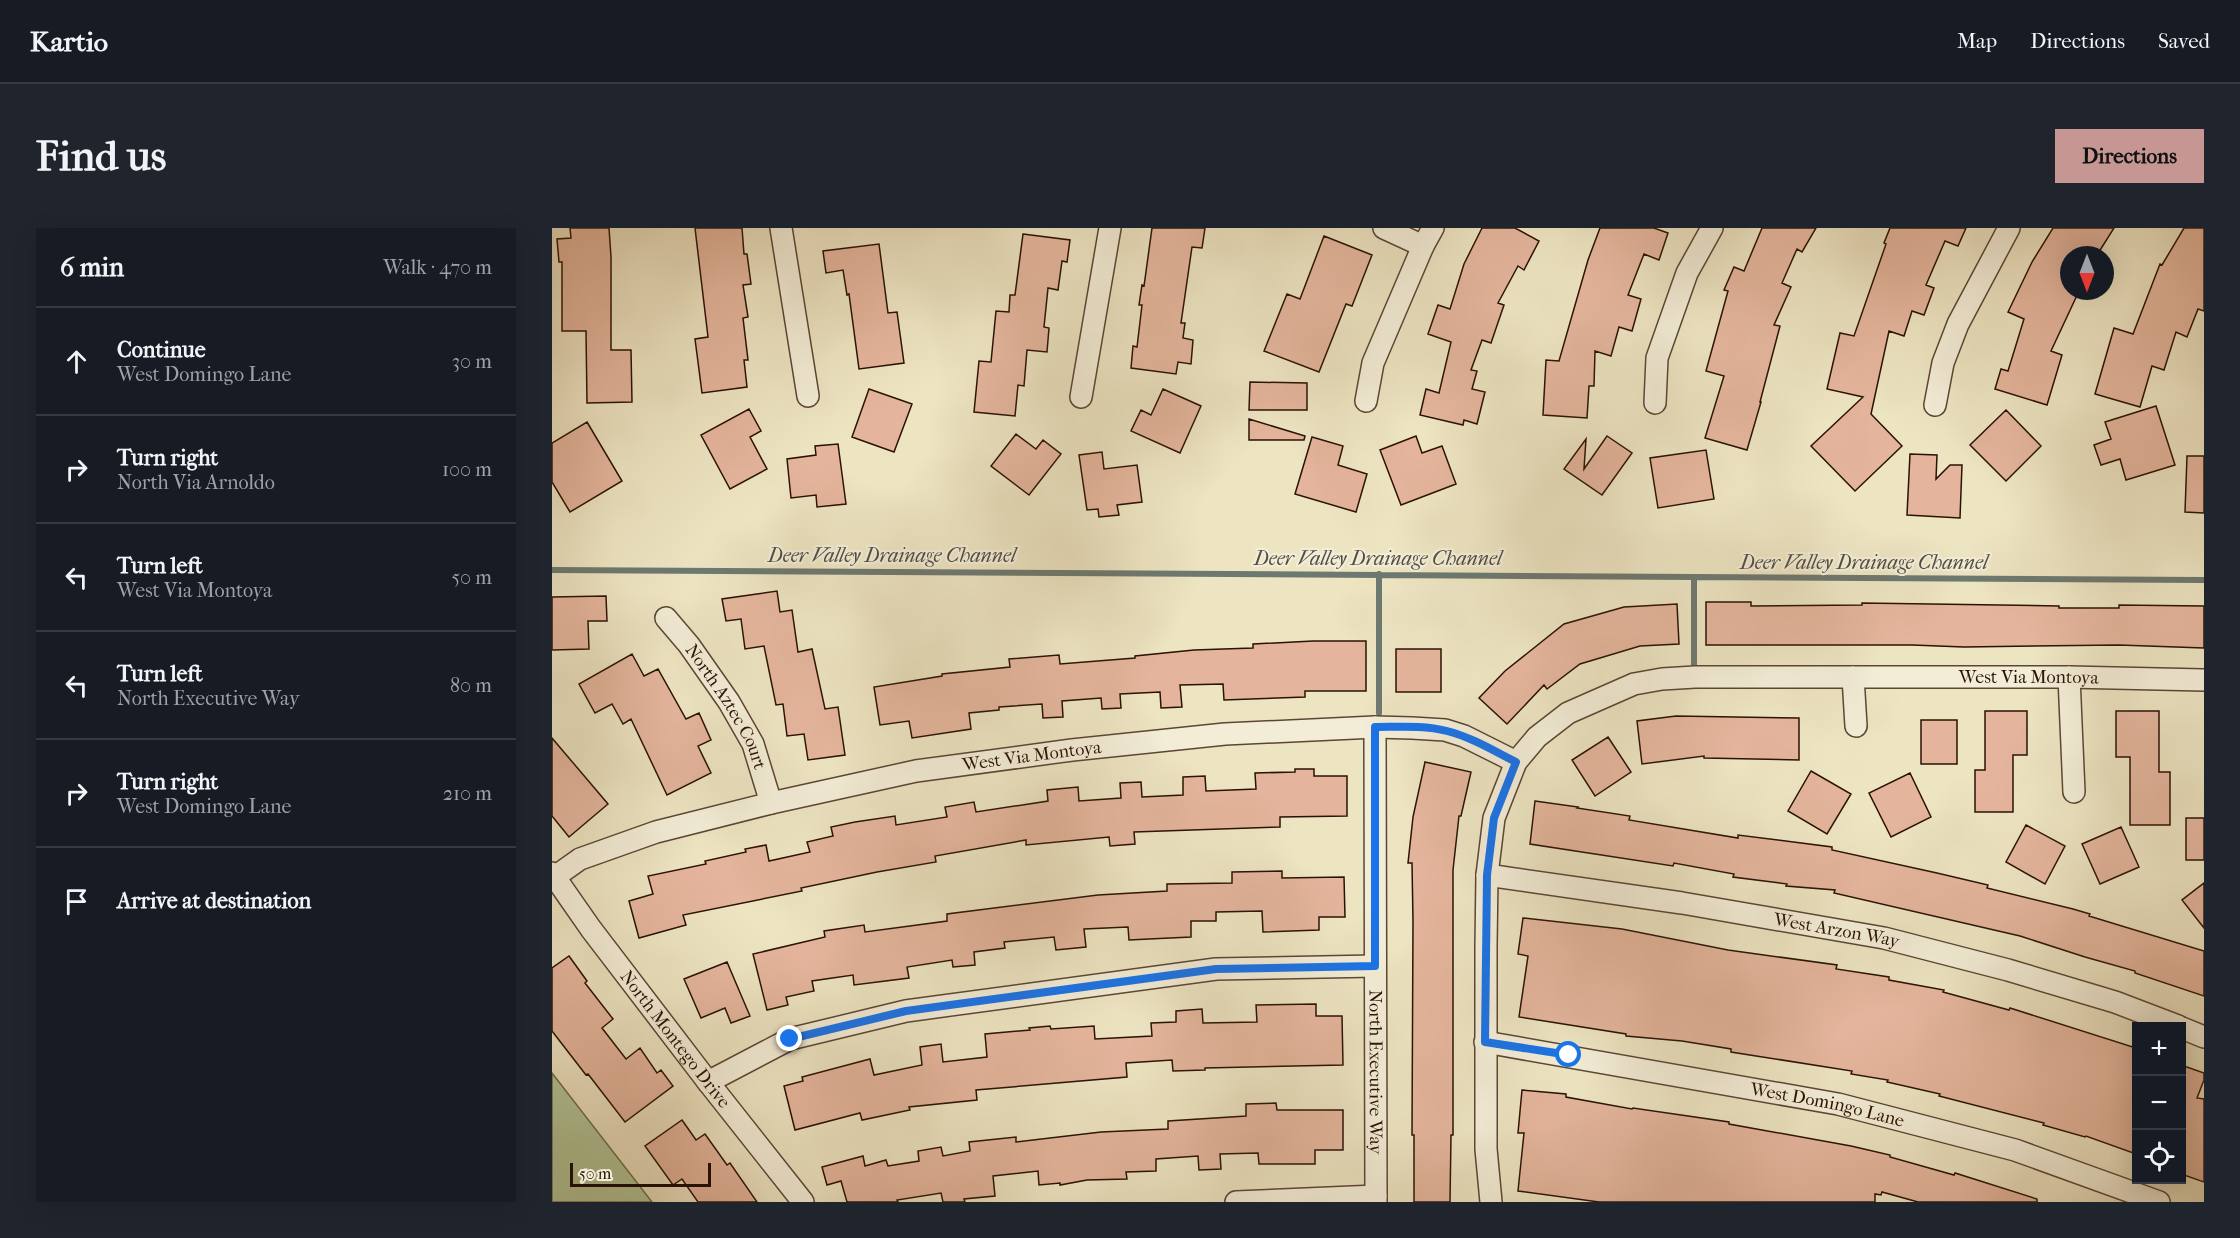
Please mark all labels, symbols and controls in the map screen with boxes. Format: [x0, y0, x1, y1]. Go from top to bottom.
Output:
text: Kartio [30, 25, 108, 58]
text: Map [1957, 29, 1997, 53]
text: Directions [2030, 29, 2125, 53]
text: Saved [2158, 29, 2210, 53]
button: Directions [2055, 129, 2204, 183]
text: Find us [36, 132, 166, 181]
north arrow [2060, 246, 2114, 300]
text: 6 min [60, 252, 124, 283]
text: Walk · 470 m [383, 256, 492, 279]
text: Continue [117, 337, 206, 363]
icon: ahead [60, 345, 93, 378]
text: 30 m [452, 350, 492, 373]
text: West Domingo Lane [117, 363, 291, 386]
text: Turn right [117, 445, 218, 471]
icon: right [60, 453, 93, 486]
text: 100 m [442, 458, 492, 481]
text: North Via Arnoldo [117, 471, 275, 494]
water label: Deer Valley Drainage Channel [766, 544, 1018, 567]
water label: Deer Valley Drainage Channel [1252, 547, 1504, 570]
water label: Deer Valley Drainage Channel [1738, 551, 1990, 574]
text: Turn left [117, 553, 203, 579]
icon: left [60, 561, 93, 594]
text: 50 m [451, 566, 492, 589]
text: West Via Montoya [117, 579, 272, 602]
street label: North Aztec Court [681, 640, 771, 772]
text: Turn left [117, 661, 203, 687]
street label: West Via Montoya [1958, 666, 2100, 688]
icon: left [60, 669, 93, 702]
text: 80 m [450, 674, 492, 697]
text: North Executive Way [117, 687, 300, 710]
street label: West Via Montoya [960, 736, 1103, 775]
text: Turn right [117, 769, 218, 795]
icon: right [60, 777, 93, 810]
text: 210 m [443, 782, 492, 805]
text: West Domingo Lane [117, 795, 291, 818]
icon: arrive [60, 885, 93, 918]
text: Arrive at destination [117, 888, 311, 914]
street label: West Arzon Way [1771, 908, 1903, 952]
street label: North Montego Drive [616, 966, 735, 1112]
street label: North Executive Way [1365, 990, 1386, 1156]
map controls [2132, 1022, 2186, 1184]
button: + [2132, 1022, 2186, 1076]
route end [776, 1025, 802, 1051]
route start [1555, 1041, 1581, 1067]
button: − [2132, 1076, 2186, 1130]
street label: West Domingo Lane [1748, 1078, 1907, 1131]
button: locate [2132, 1130, 2186, 1184]
scale bar [570, 1160, 711, 1188]
text: 50 m [579, 1164, 611, 1183]

